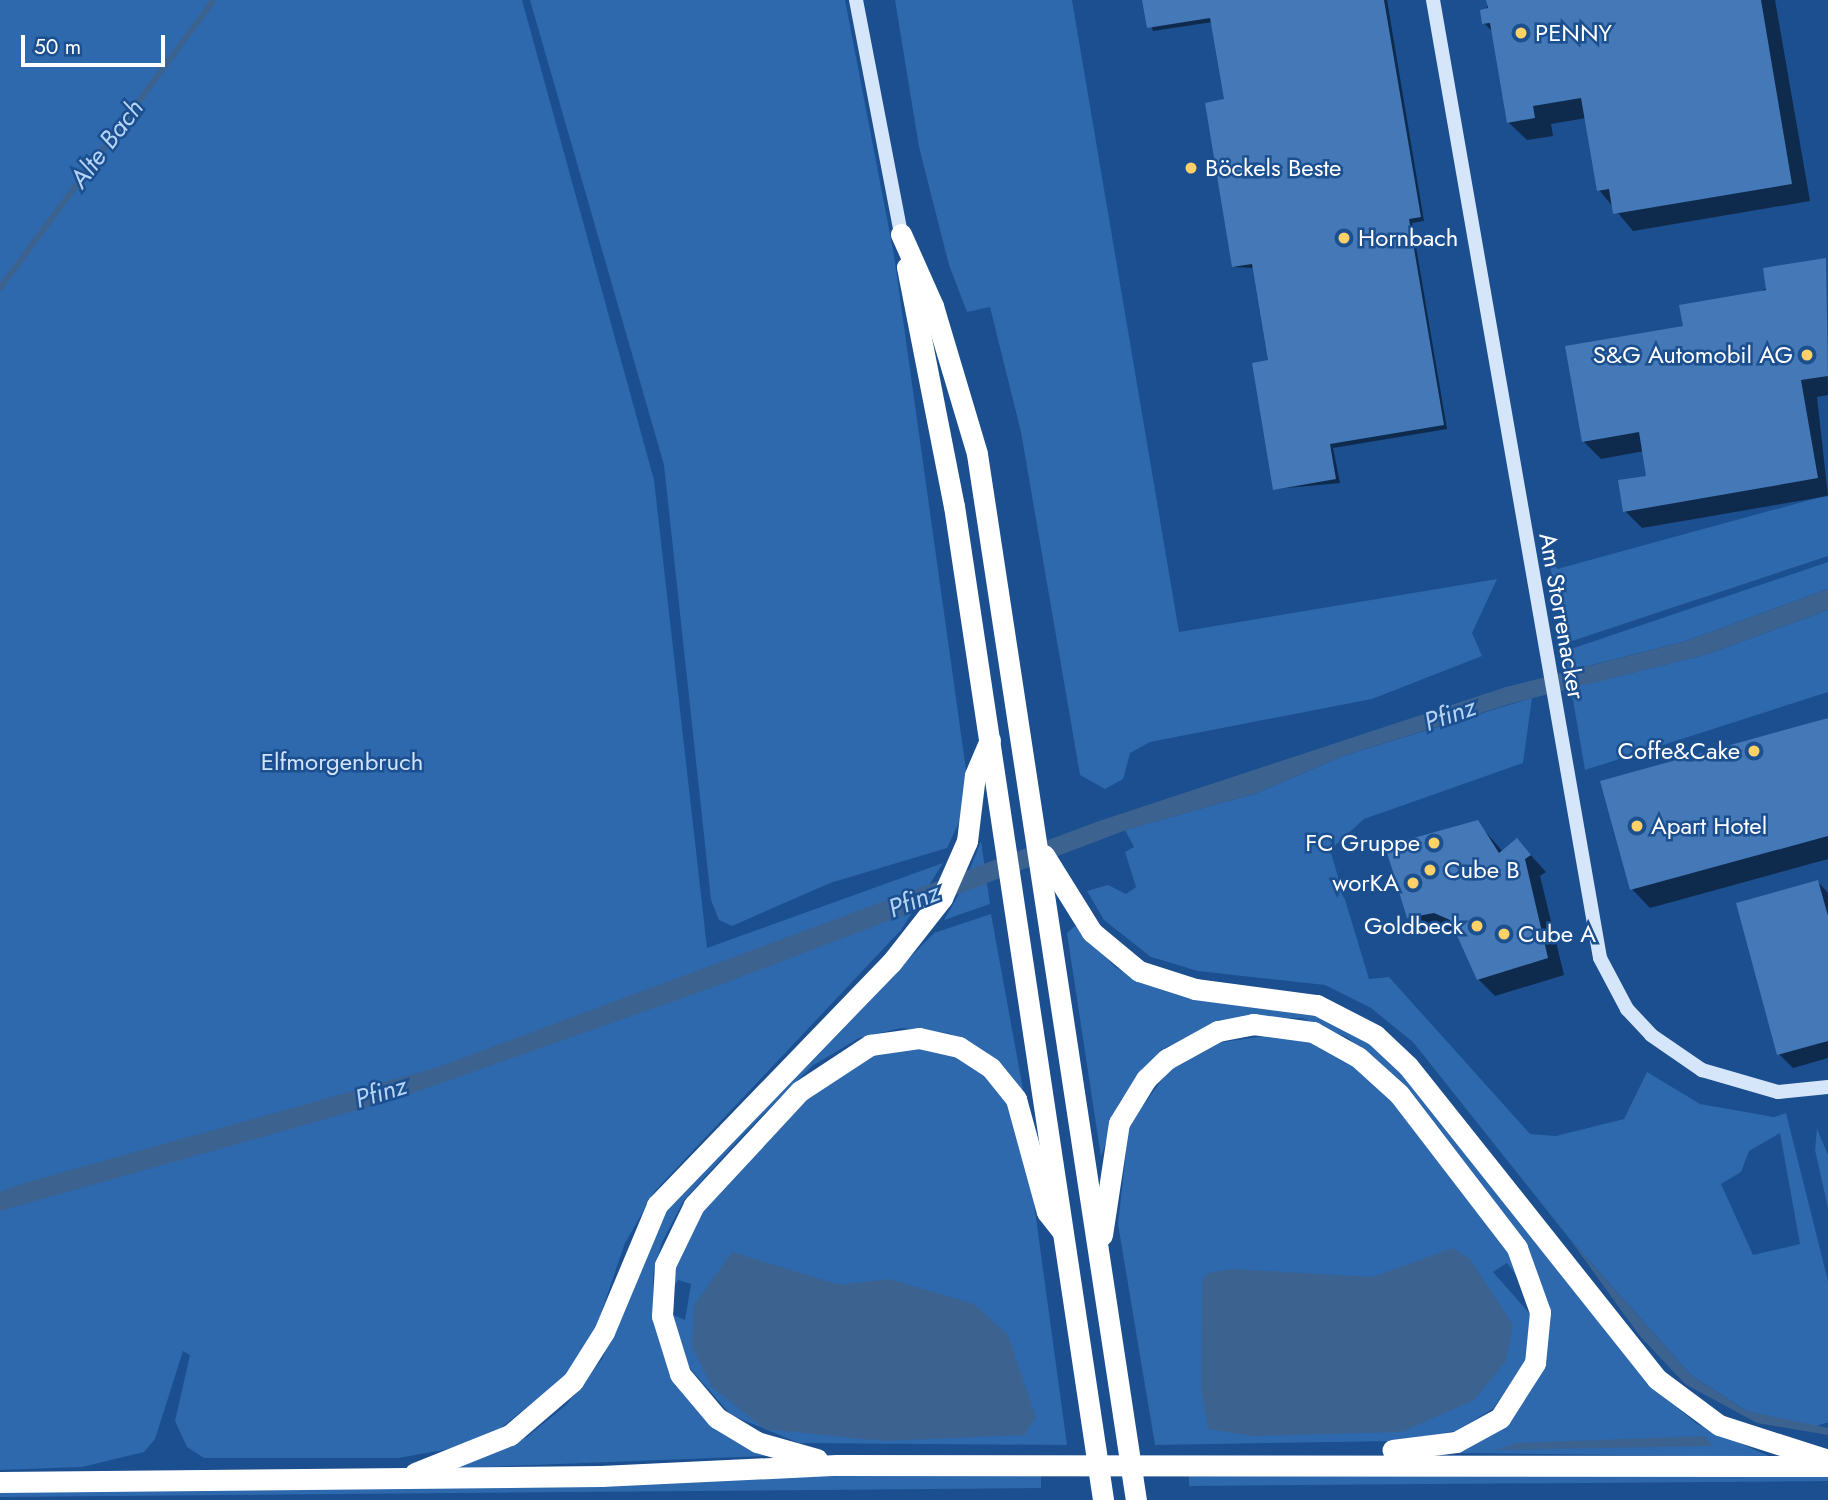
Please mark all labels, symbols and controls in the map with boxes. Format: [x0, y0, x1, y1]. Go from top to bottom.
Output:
place label: PENNY [1535, 19, 1612, 47]
scale bar [24, 21, 168, 65]
marker: PENNY [1513, 25, 1529, 41]
text: 50 m [34, 32, 81, 62]
water label: Alte Bach [64, 93, 150, 195]
place label: Böckels Beste [1205, 154, 1341, 182]
marker: Böckels Beste [1183, 160, 1199, 176]
place label: Hornbach [1358, 224, 1458, 252]
marker: Hornbach [1336, 230, 1352, 246]
place label: S&G Automobil AG [1593, 341, 1793, 369]
marker: S&G Automobil AG [1799, 347, 1815, 363]
street label: Am Storrenacker [1533, 530, 1591, 702]
water label: Pfinz [1420, 692, 1480, 738]
place label: Coffe&Cake [1618, 737, 1740, 765]
marker: Coffe&Cake [1746, 743, 1762, 759]
park label: Elfmorgenbruch [261, 748, 423, 776]
place label: Apart Hotel [1651, 812, 1767, 840]
marker: Apart Hotel [1629, 818, 1645, 834]
place label: FC Gruppe [1305, 829, 1420, 857]
marker: FC Gruppe [1426, 835, 1442, 851]
place label: Cube B [1444, 856, 1520, 884]
marker: Cube B [1422, 862, 1438, 878]
place label: worKA [1332, 869, 1399, 897]
marker: worKA [1405, 875, 1421, 891]
water label: Pfinz [884, 877, 944, 925]
place label: Goldbeck [1364, 912, 1463, 940]
marker: Goldbeck [1469, 918, 1485, 934]
place label: Cube A [1518, 920, 1596, 948]
marker: Cube A [1496, 926, 1512, 942]
water label: Pfinz [351, 1070, 411, 1116]

